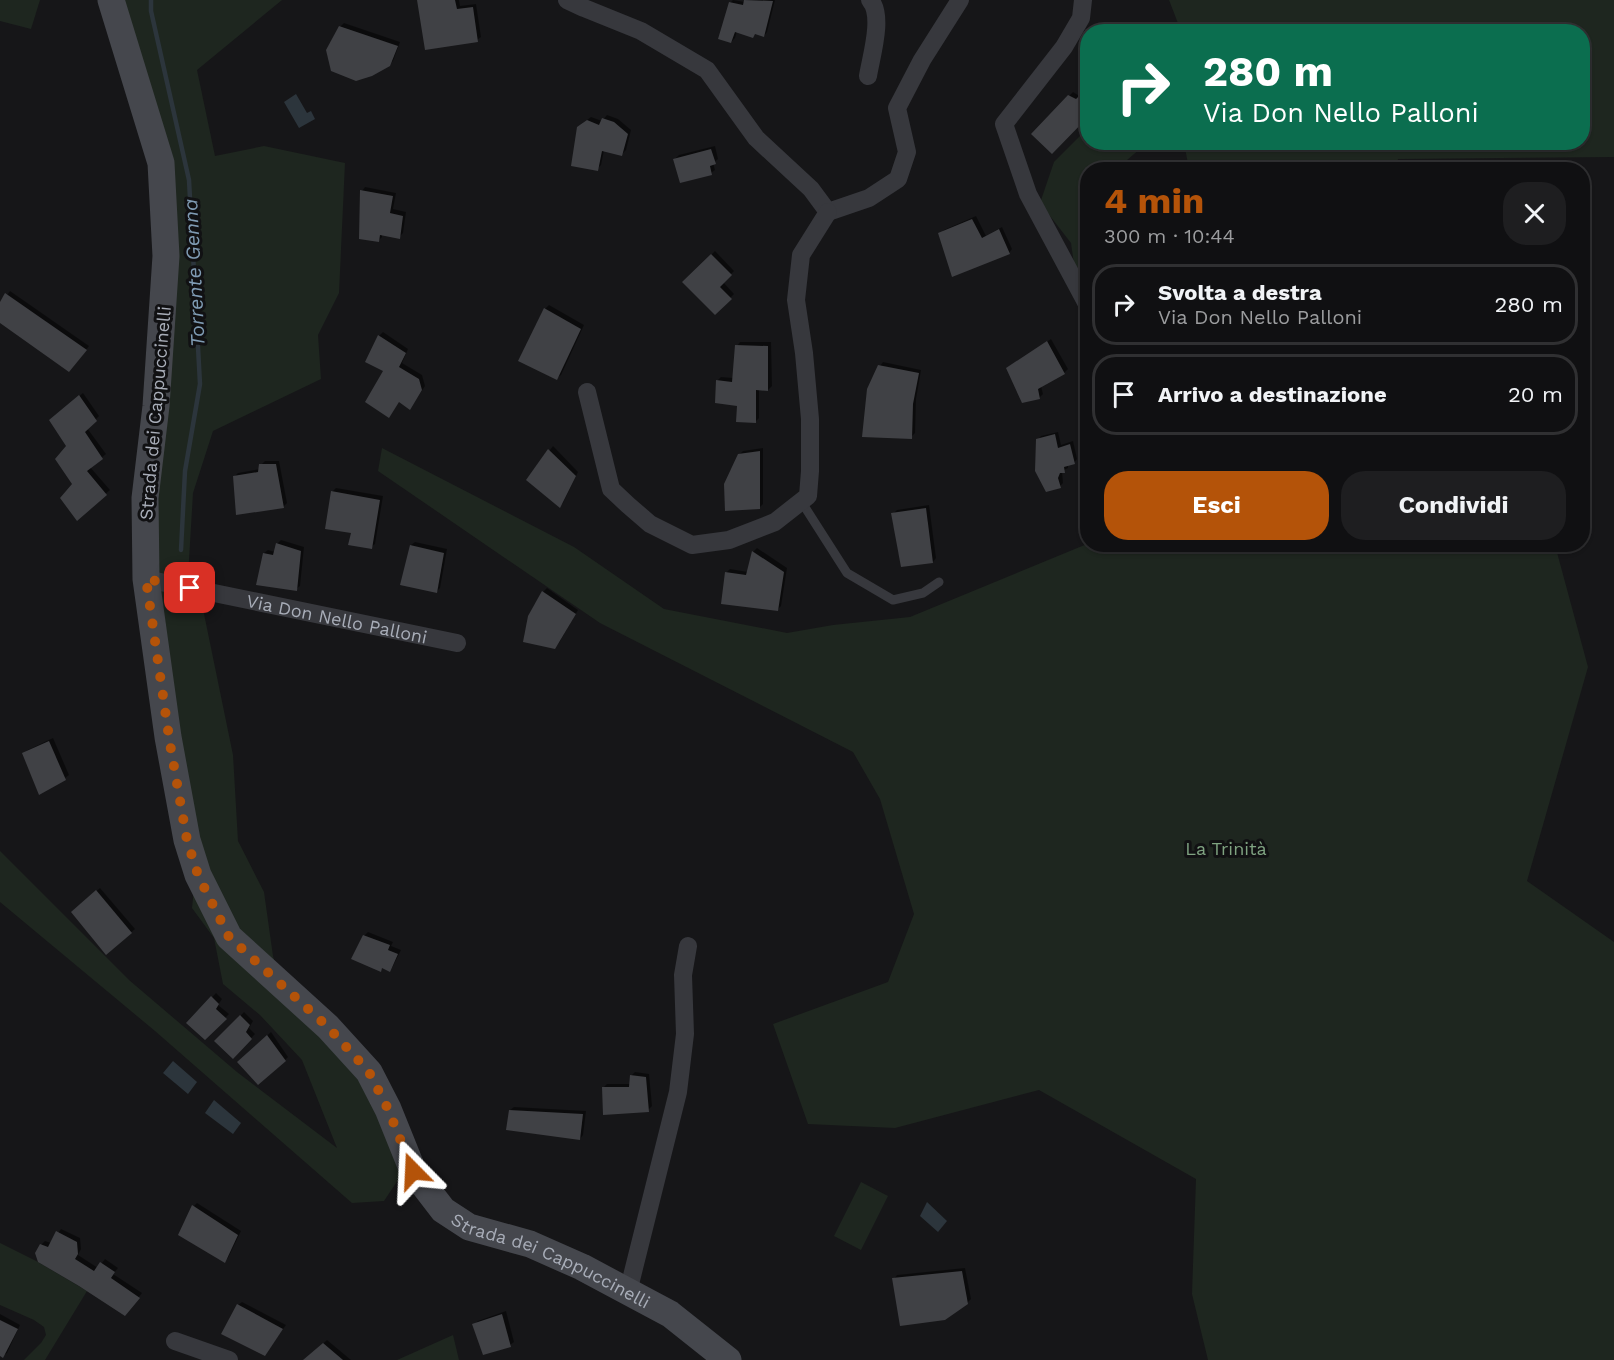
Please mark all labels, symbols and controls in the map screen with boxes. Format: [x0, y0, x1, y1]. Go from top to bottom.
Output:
text: 280 m [1203, 47, 1333, 96]
icon: right [1104, 48, 1182, 126]
text: Via Don Nello Palloni [1203, 97, 1479, 129]
text: 4 min [1104, 180, 1204, 222]
button: close [1503, 182, 1566, 245]
water label: Torrente Genna [178, 198, 210, 348]
text: 300 m · 10:44 [1104, 224, 1235, 248]
text: Svolta a destra [1158, 280, 1322, 305]
icon: right [1107, 288, 1140, 321]
text: 280 m [1494, 292, 1563, 317]
street label: Strada dei Cappuccinelli [135, 305, 175, 521]
text: Via Don Nello Palloni [1158, 305, 1362, 329]
icon: arrive [1107, 378, 1140, 411]
text: Arrivo a destinazione [1158, 382, 1387, 407]
text: 20 m [1508, 382, 1563, 407]
button: Esci [1104, 471, 1329, 540]
button: Condividi [1341, 471, 1566, 540]
pin [164, 562, 215, 613]
icon: arrive [173, 571, 206, 604]
street label: Via Don Nello Palloni [245, 589, 429, 647]
park label: La Trinità [1185, 838, 1267, 859]
position arrow [381, 1139, 445, 1203]
street label: Strada dei Cappuccinelli [448, 1208, 654, 1312]

